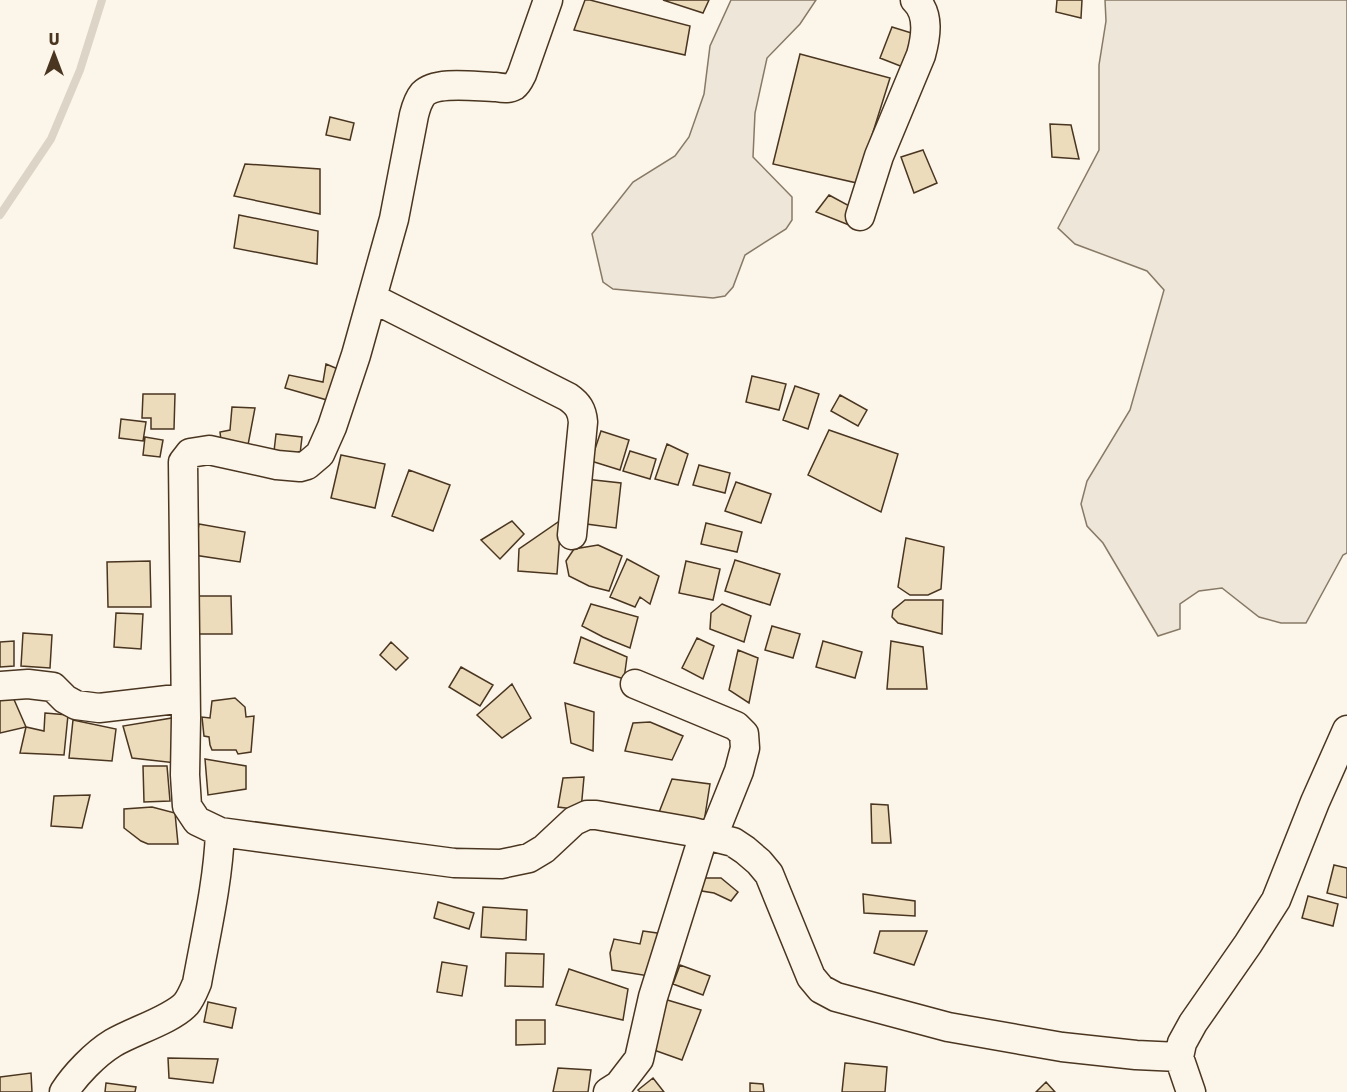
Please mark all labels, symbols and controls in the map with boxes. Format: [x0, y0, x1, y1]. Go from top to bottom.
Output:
north arrow [24, 24, 84, 84]
text: U [48, 28, 60, 51]

